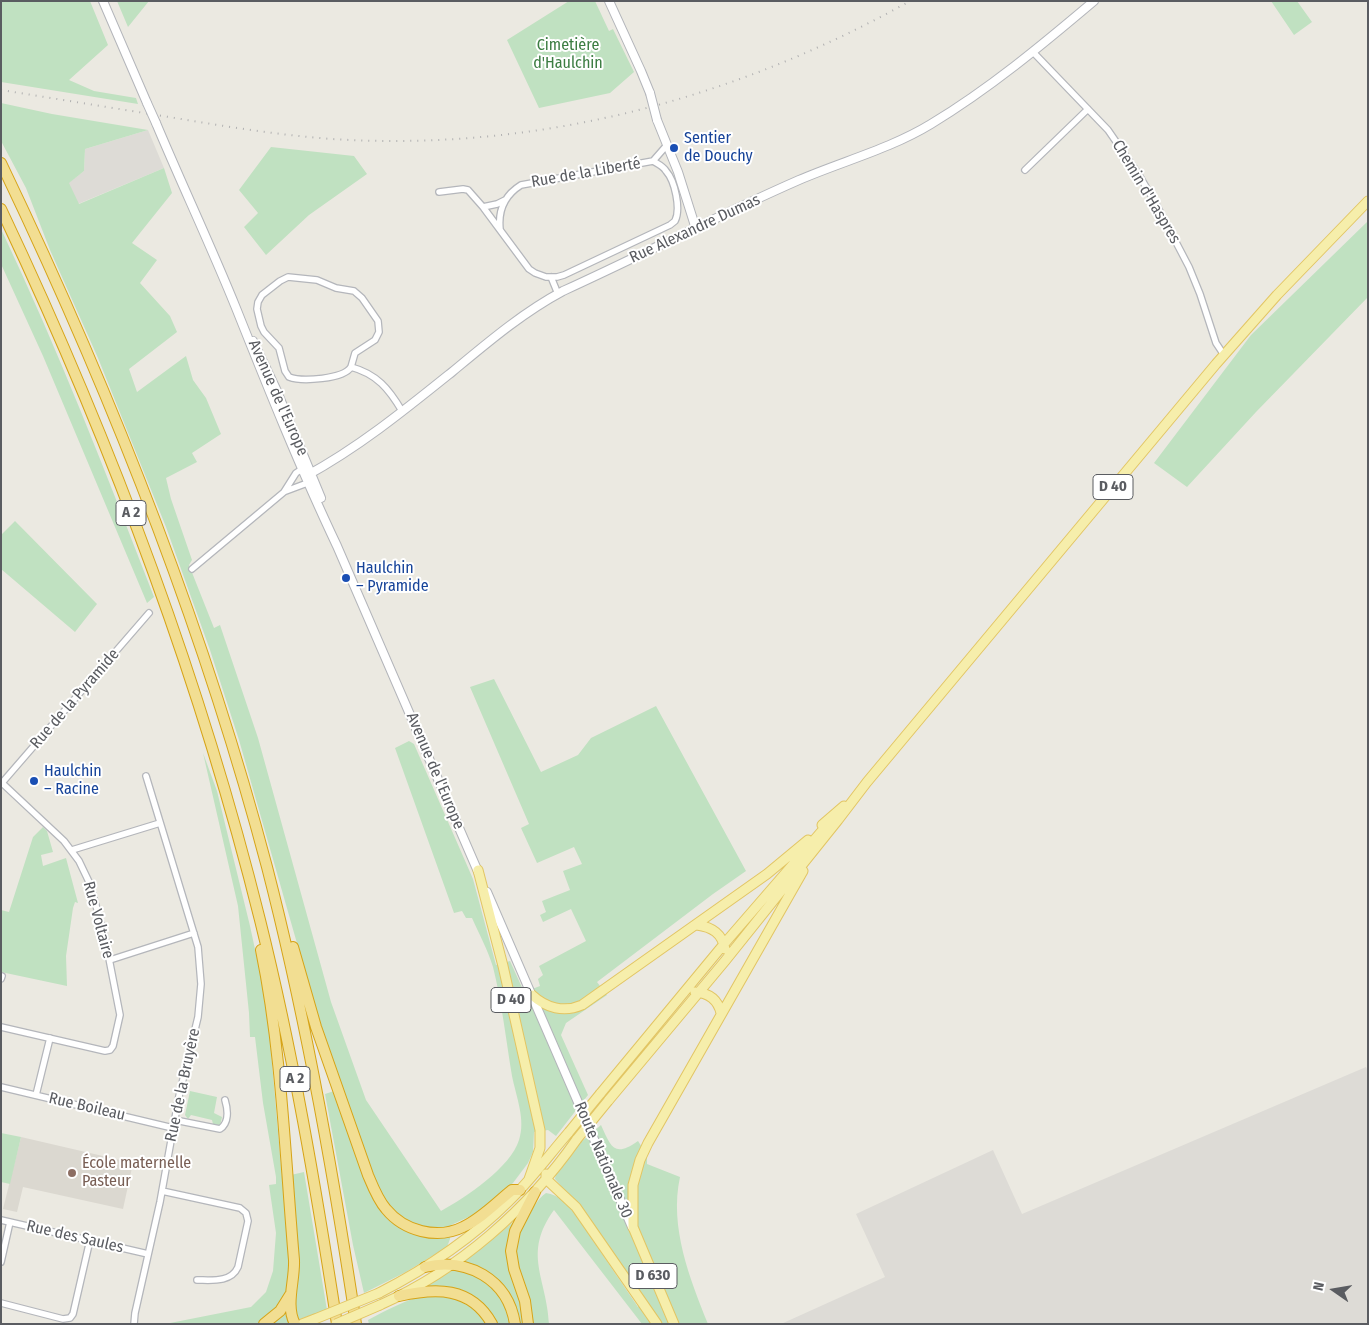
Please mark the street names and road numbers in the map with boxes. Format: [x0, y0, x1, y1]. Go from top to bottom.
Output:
street label: Chemin d'Haspres [1108, 137, 1184, 247]
street label: Rue de la Liberté [530, 154, 642, 192]
street label: Rue Alexandre Dumas [627, 190, 763, 268]
street label: Avenue de l'Europe [244, 337, 312, 459]
road number: D 40 [1093, 474, 1133, 500]
road number: A 2 [116, 500, 146, 526]
street label: Rue de la Pyramide [26, 645, 124, 753]
street label: Avenue de l'Europe [402, 710, 468, 832]
street label: Rue Voltaire [78, 879, 118, 961]
road number: D 40 [491, 988, 531, 1012]
street label: Rue de la Bruyère [162, 1027, 204, 1143]
road number: A 2 [280, 1066, 310, 1092]
street label: Rue Boileau [47, 1089, 127, 1125]
street label: Route Nationale 30 [570, 1099, 636, 1221]
street label: Rue des Saules [25, 1217, 125, 1257]
road number: D 630 [629, 1264, 677, 1288]

